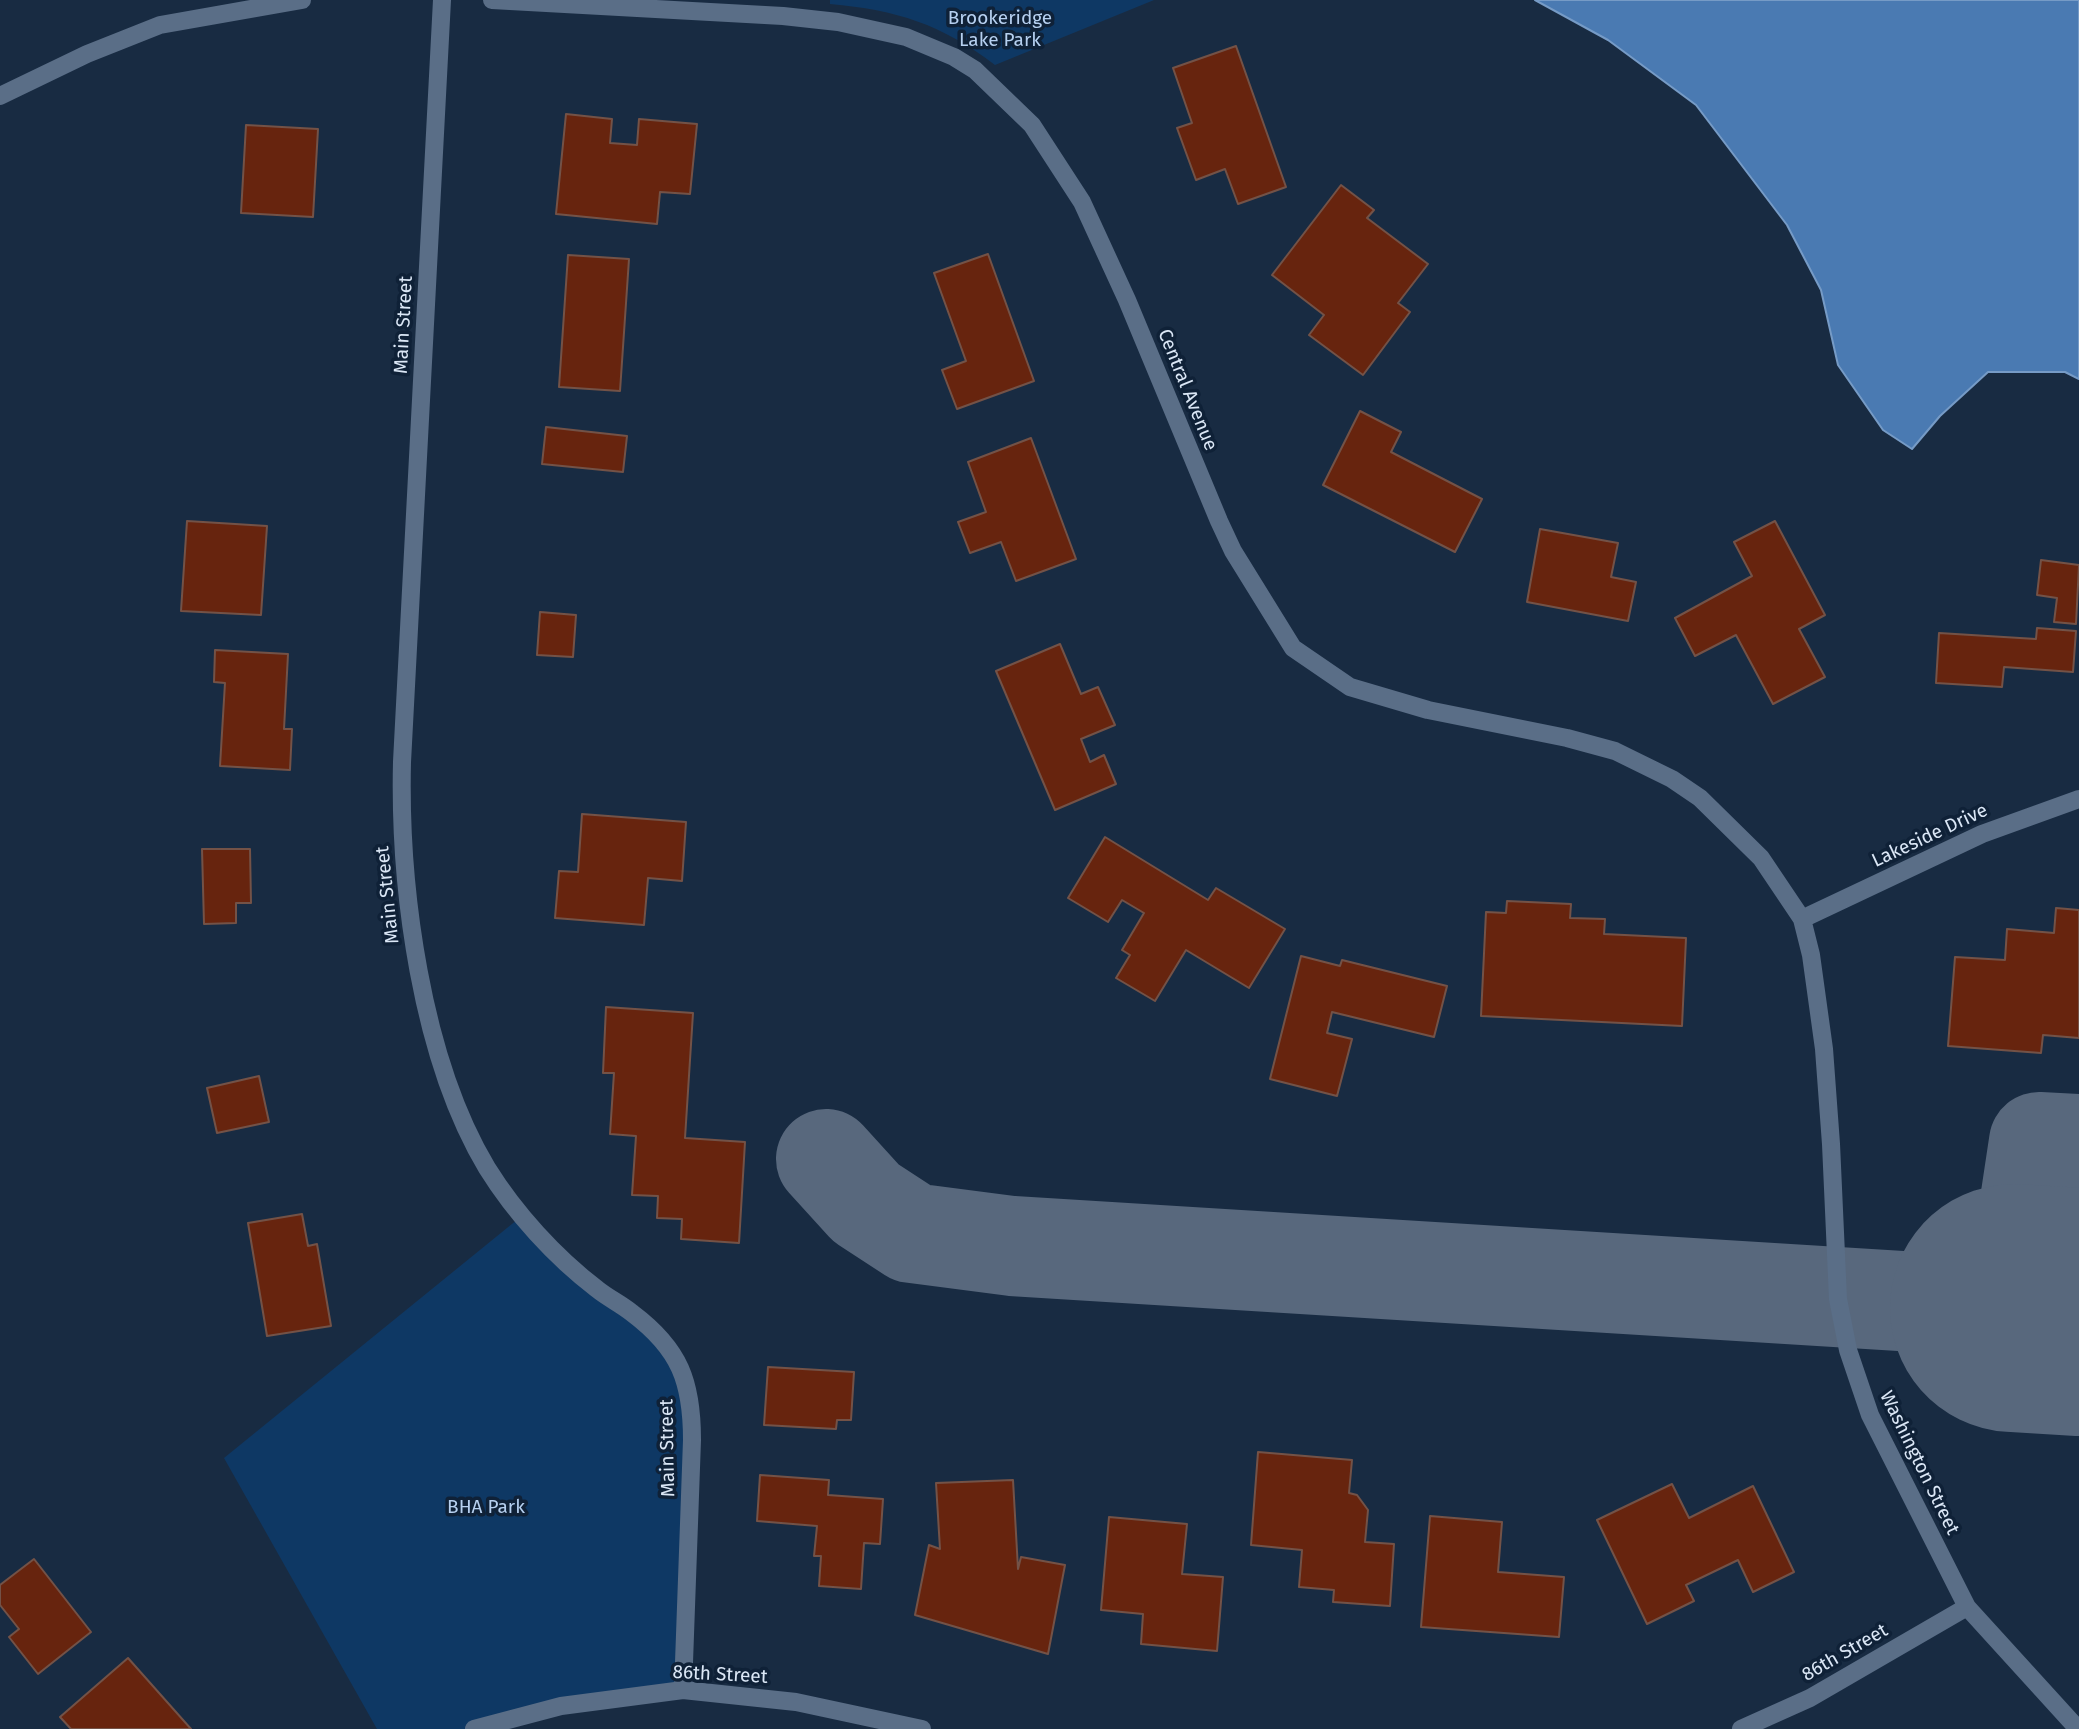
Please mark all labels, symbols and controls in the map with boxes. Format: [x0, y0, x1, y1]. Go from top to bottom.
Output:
park label: Brookeridge Lake Park [948, 8, 1052, 52]
street label: Main Street [390, 275, 418, 375]
street label: Central Avenue [1152, 326, 1222, 454]
street label: Lakeside Drive [1869, 799, 1991, 873]
street label: Main Street [372, 845, 404, 945]
street label: Washington Street [1874, 1387, 1964, 1539]
street label: Main Street [656, 1399, 680, 1497]
park label: BHA Park [447, 1497, 525, 1519]
street label: 86th Street [1798, 1619, 1892, 1687]
street label: 86th Street [672, 1661, 768, 1689]

